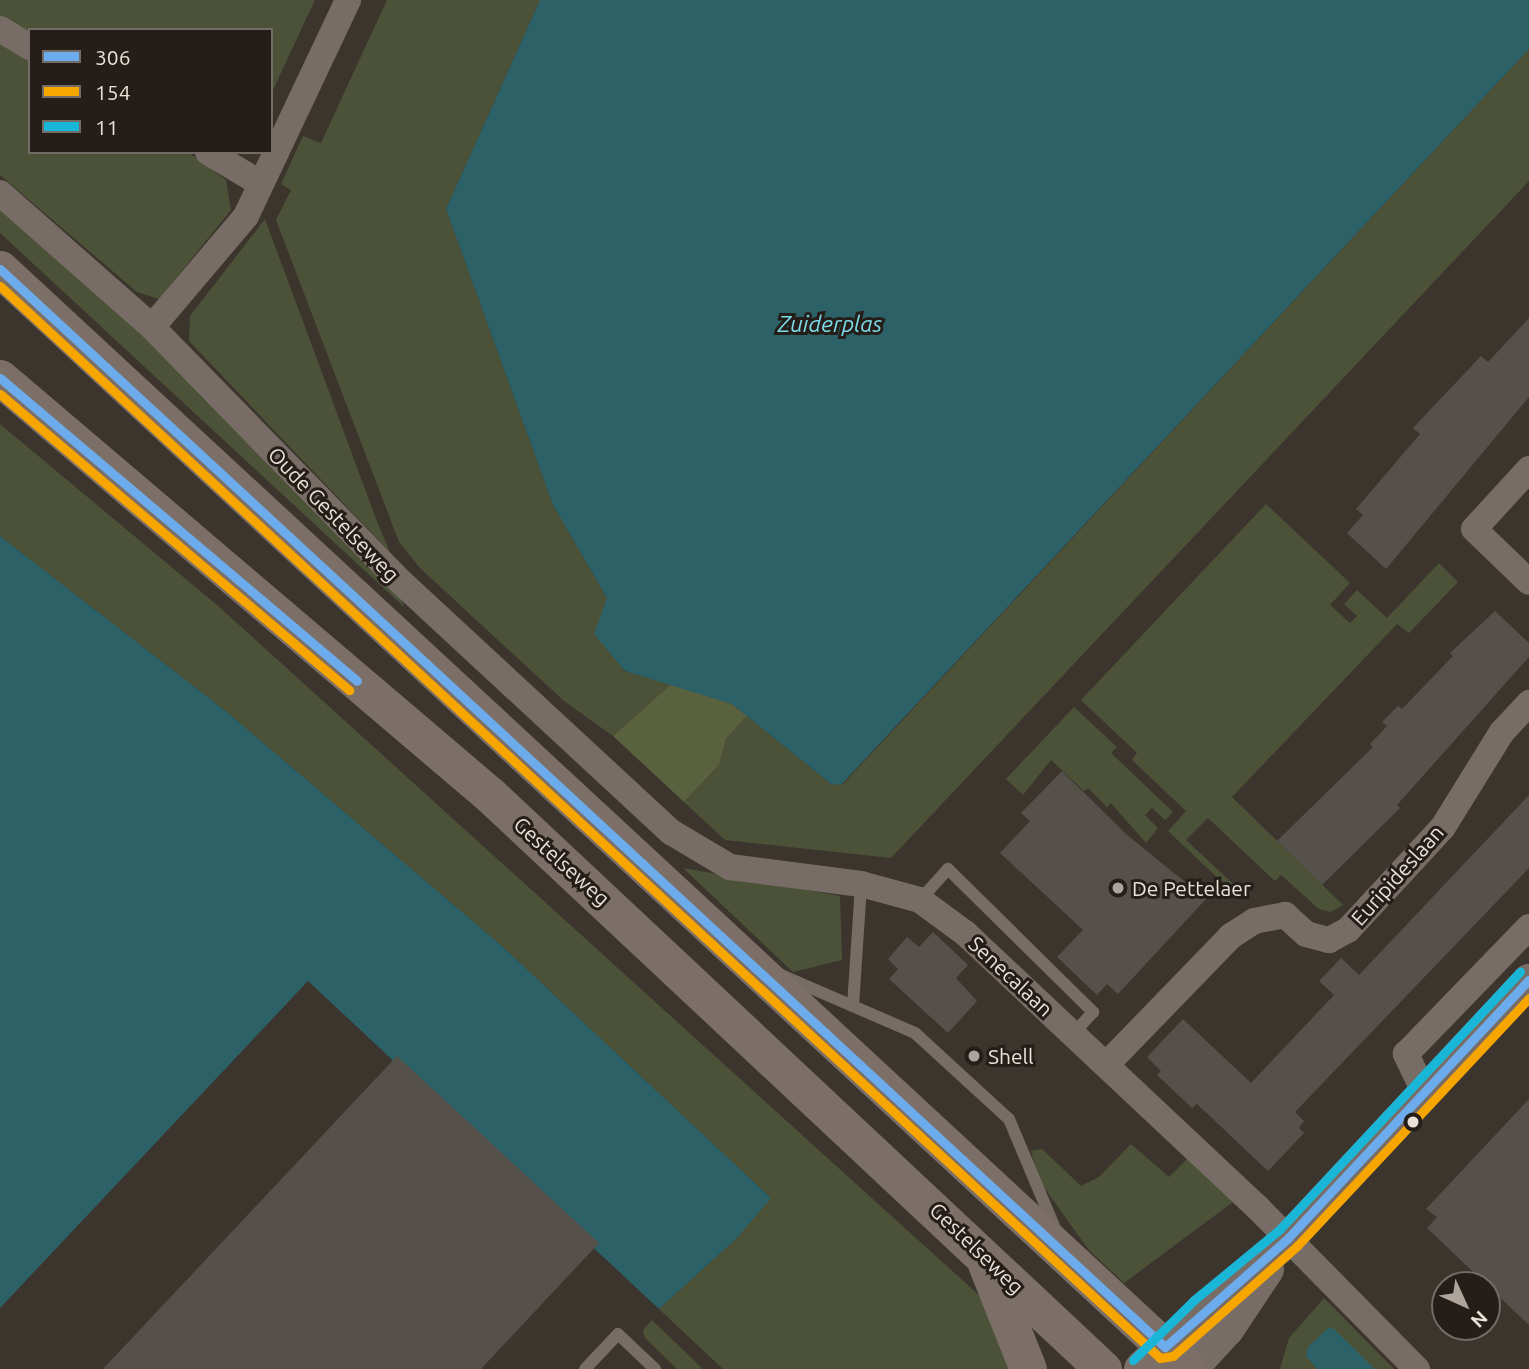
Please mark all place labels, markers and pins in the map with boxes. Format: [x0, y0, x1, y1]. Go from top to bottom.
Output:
place label: De Pettelaer [1132, 875, 1251, 901]
marker: De Pettelaer [1110, 880, 1126, 896]
place label: Shell [988, 1043, 1034, 1069]
marker: Shell [966, 1048, 982, 1064]
unlabelled marker [1406, 1115, 1420, 1129]

